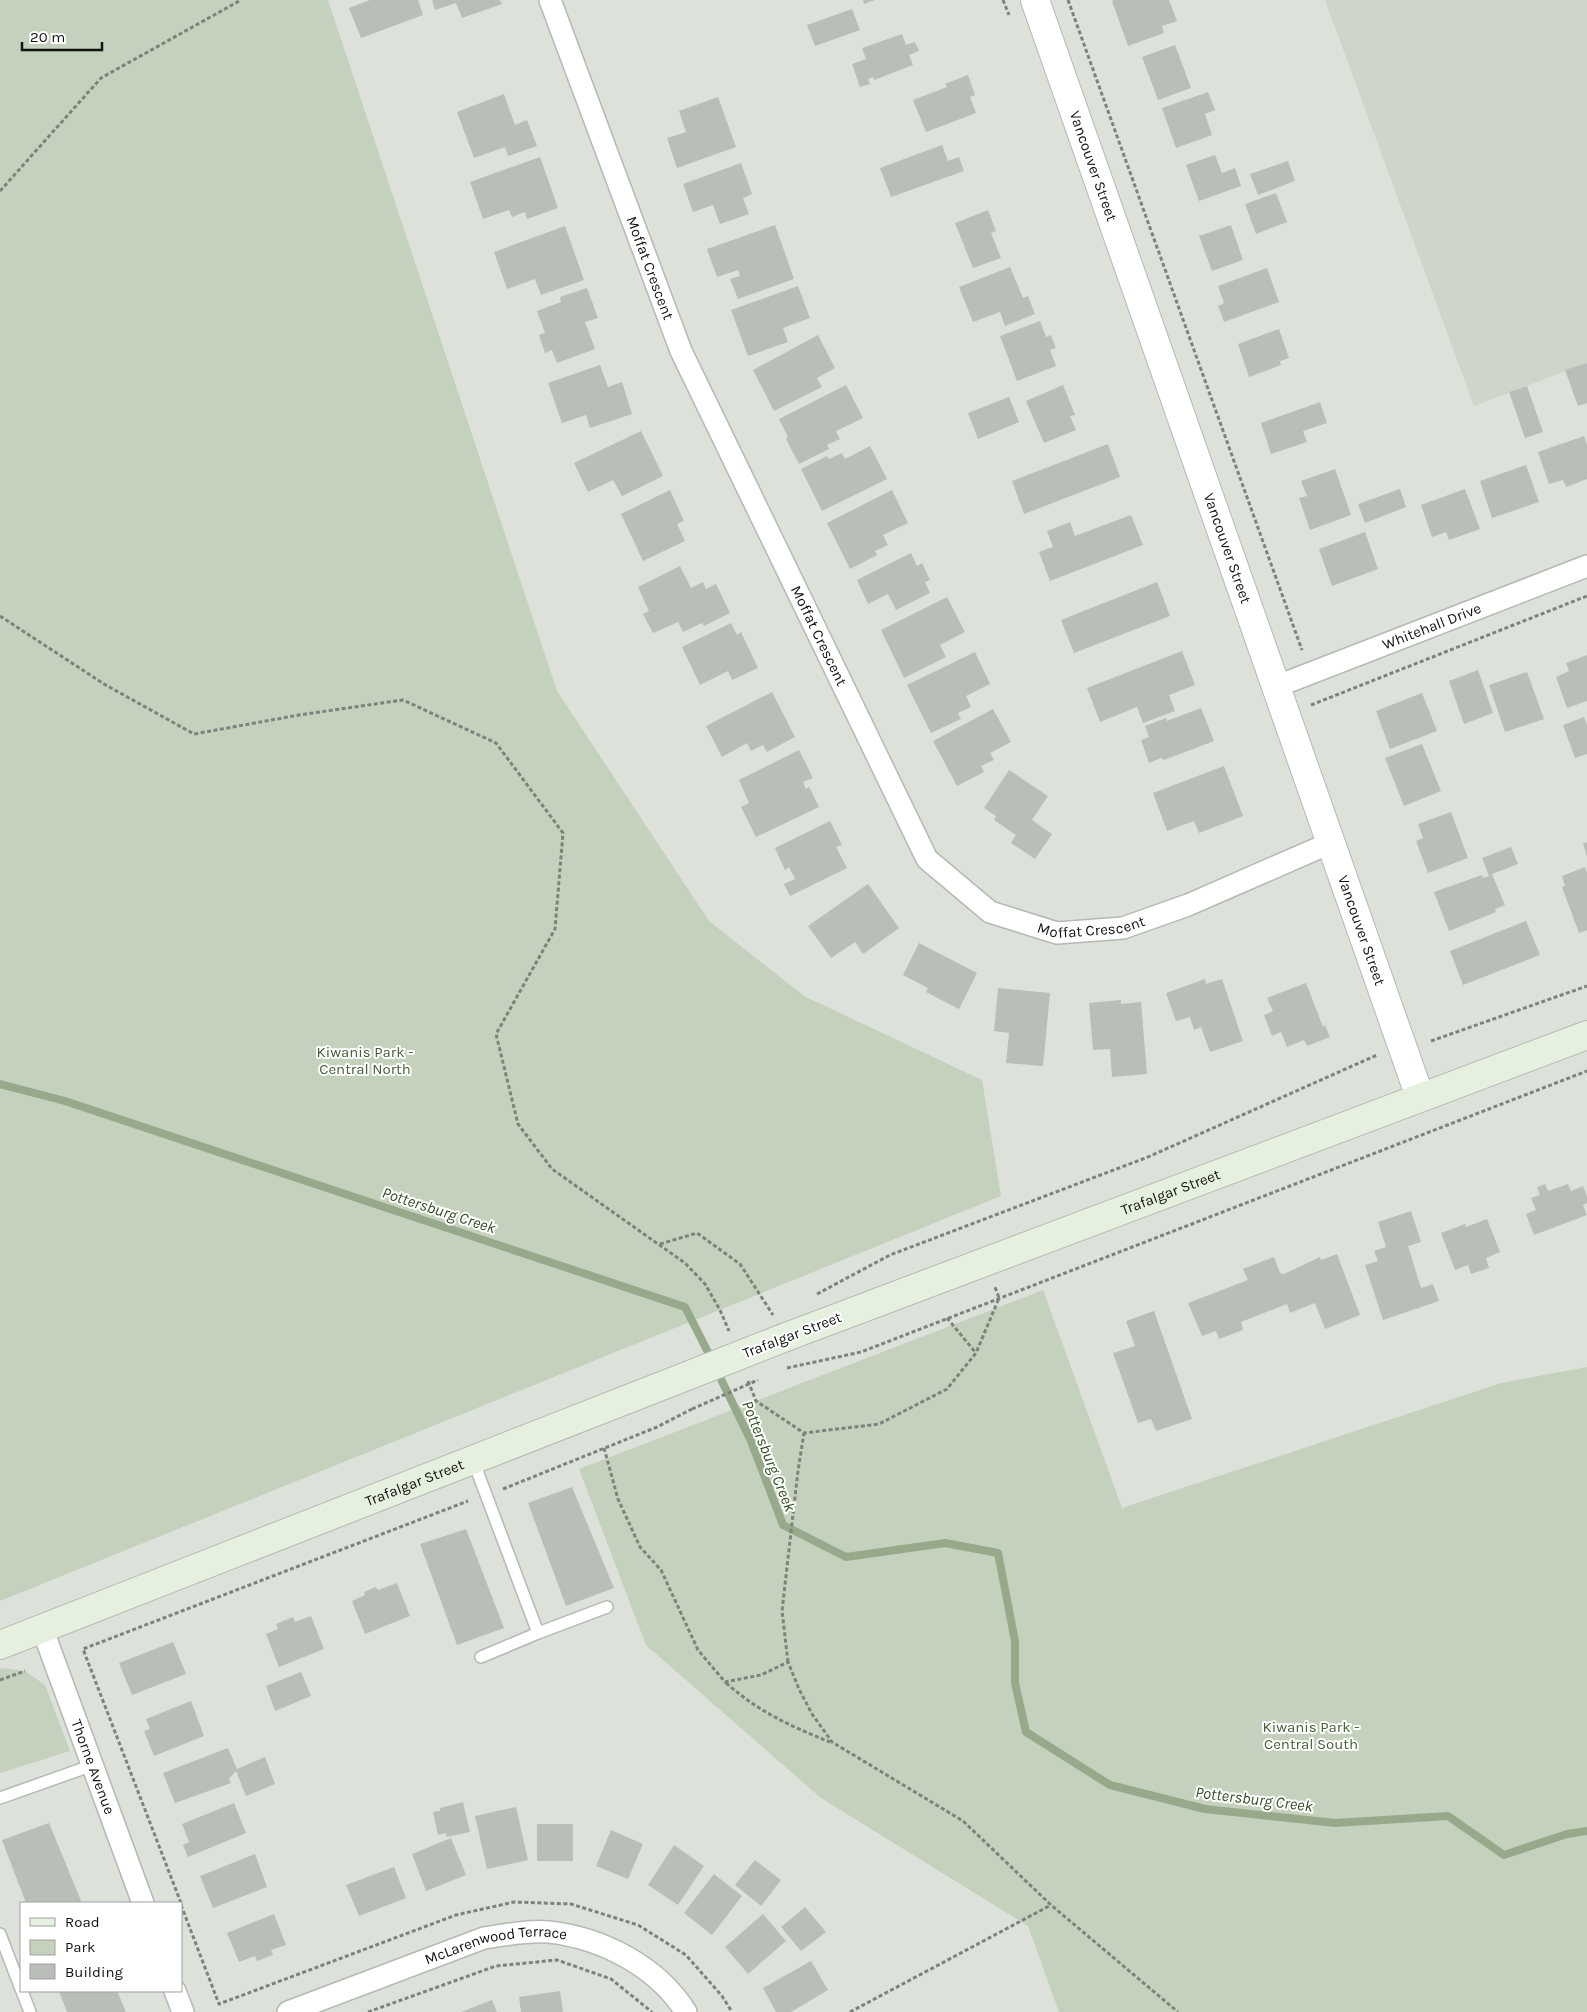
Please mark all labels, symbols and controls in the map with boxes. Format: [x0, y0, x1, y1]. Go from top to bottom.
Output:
scale bar [22, 20, 102, 52]
text: 20 m [30, 28, 65, 46]
street label: Vancouver Street [1066, 108, 1121, 224]
street label: Moffat Crescent [623, 214, 678, 323]
street label: Vancouver Street [1200, 491, 1255, 606]
street label: Moffat Crescent [787, 583, 851, 689]
street label: Whitehall Drive [1380, 599, 1484, 654]
street label: Vancouver Street [1334, 873, 1389, 988]
street label: Moffat Crescent [1035, 912, 1148, 942]
park label: Kiwanis Park - Central North [317, 1043, 413, 1078]
street label: Trafalgar Street [1118, 1165, 1223, 1219]
water label: Pottersburg Creek [380, 1183, 499, 1238]
street label: Trafalgar Street [740, 1308, 844, 1362]
water label: Pottersburg Creek [738, 1398, 800, 1515]
street label: Trafalgar Street [362, 1455, 467, 1510]
street label: Thorne Avenue [67, 1717, 119, 1817]
park label: Kiwanis Park - Central South [1263, 1718, 1359, 1753]
water label: Pottersburg Creek [1194, 1782, 1315, 1816]
legend [20, 1902, 182, 1992]
text: Road [65, 1913, 100, 1931]
street label: McLarenwood Terrace [422, 1923, 569, 1969]
text: Park [65, 1938, 95, 1956]
text: Building [65, 1963, 123, 1981]

